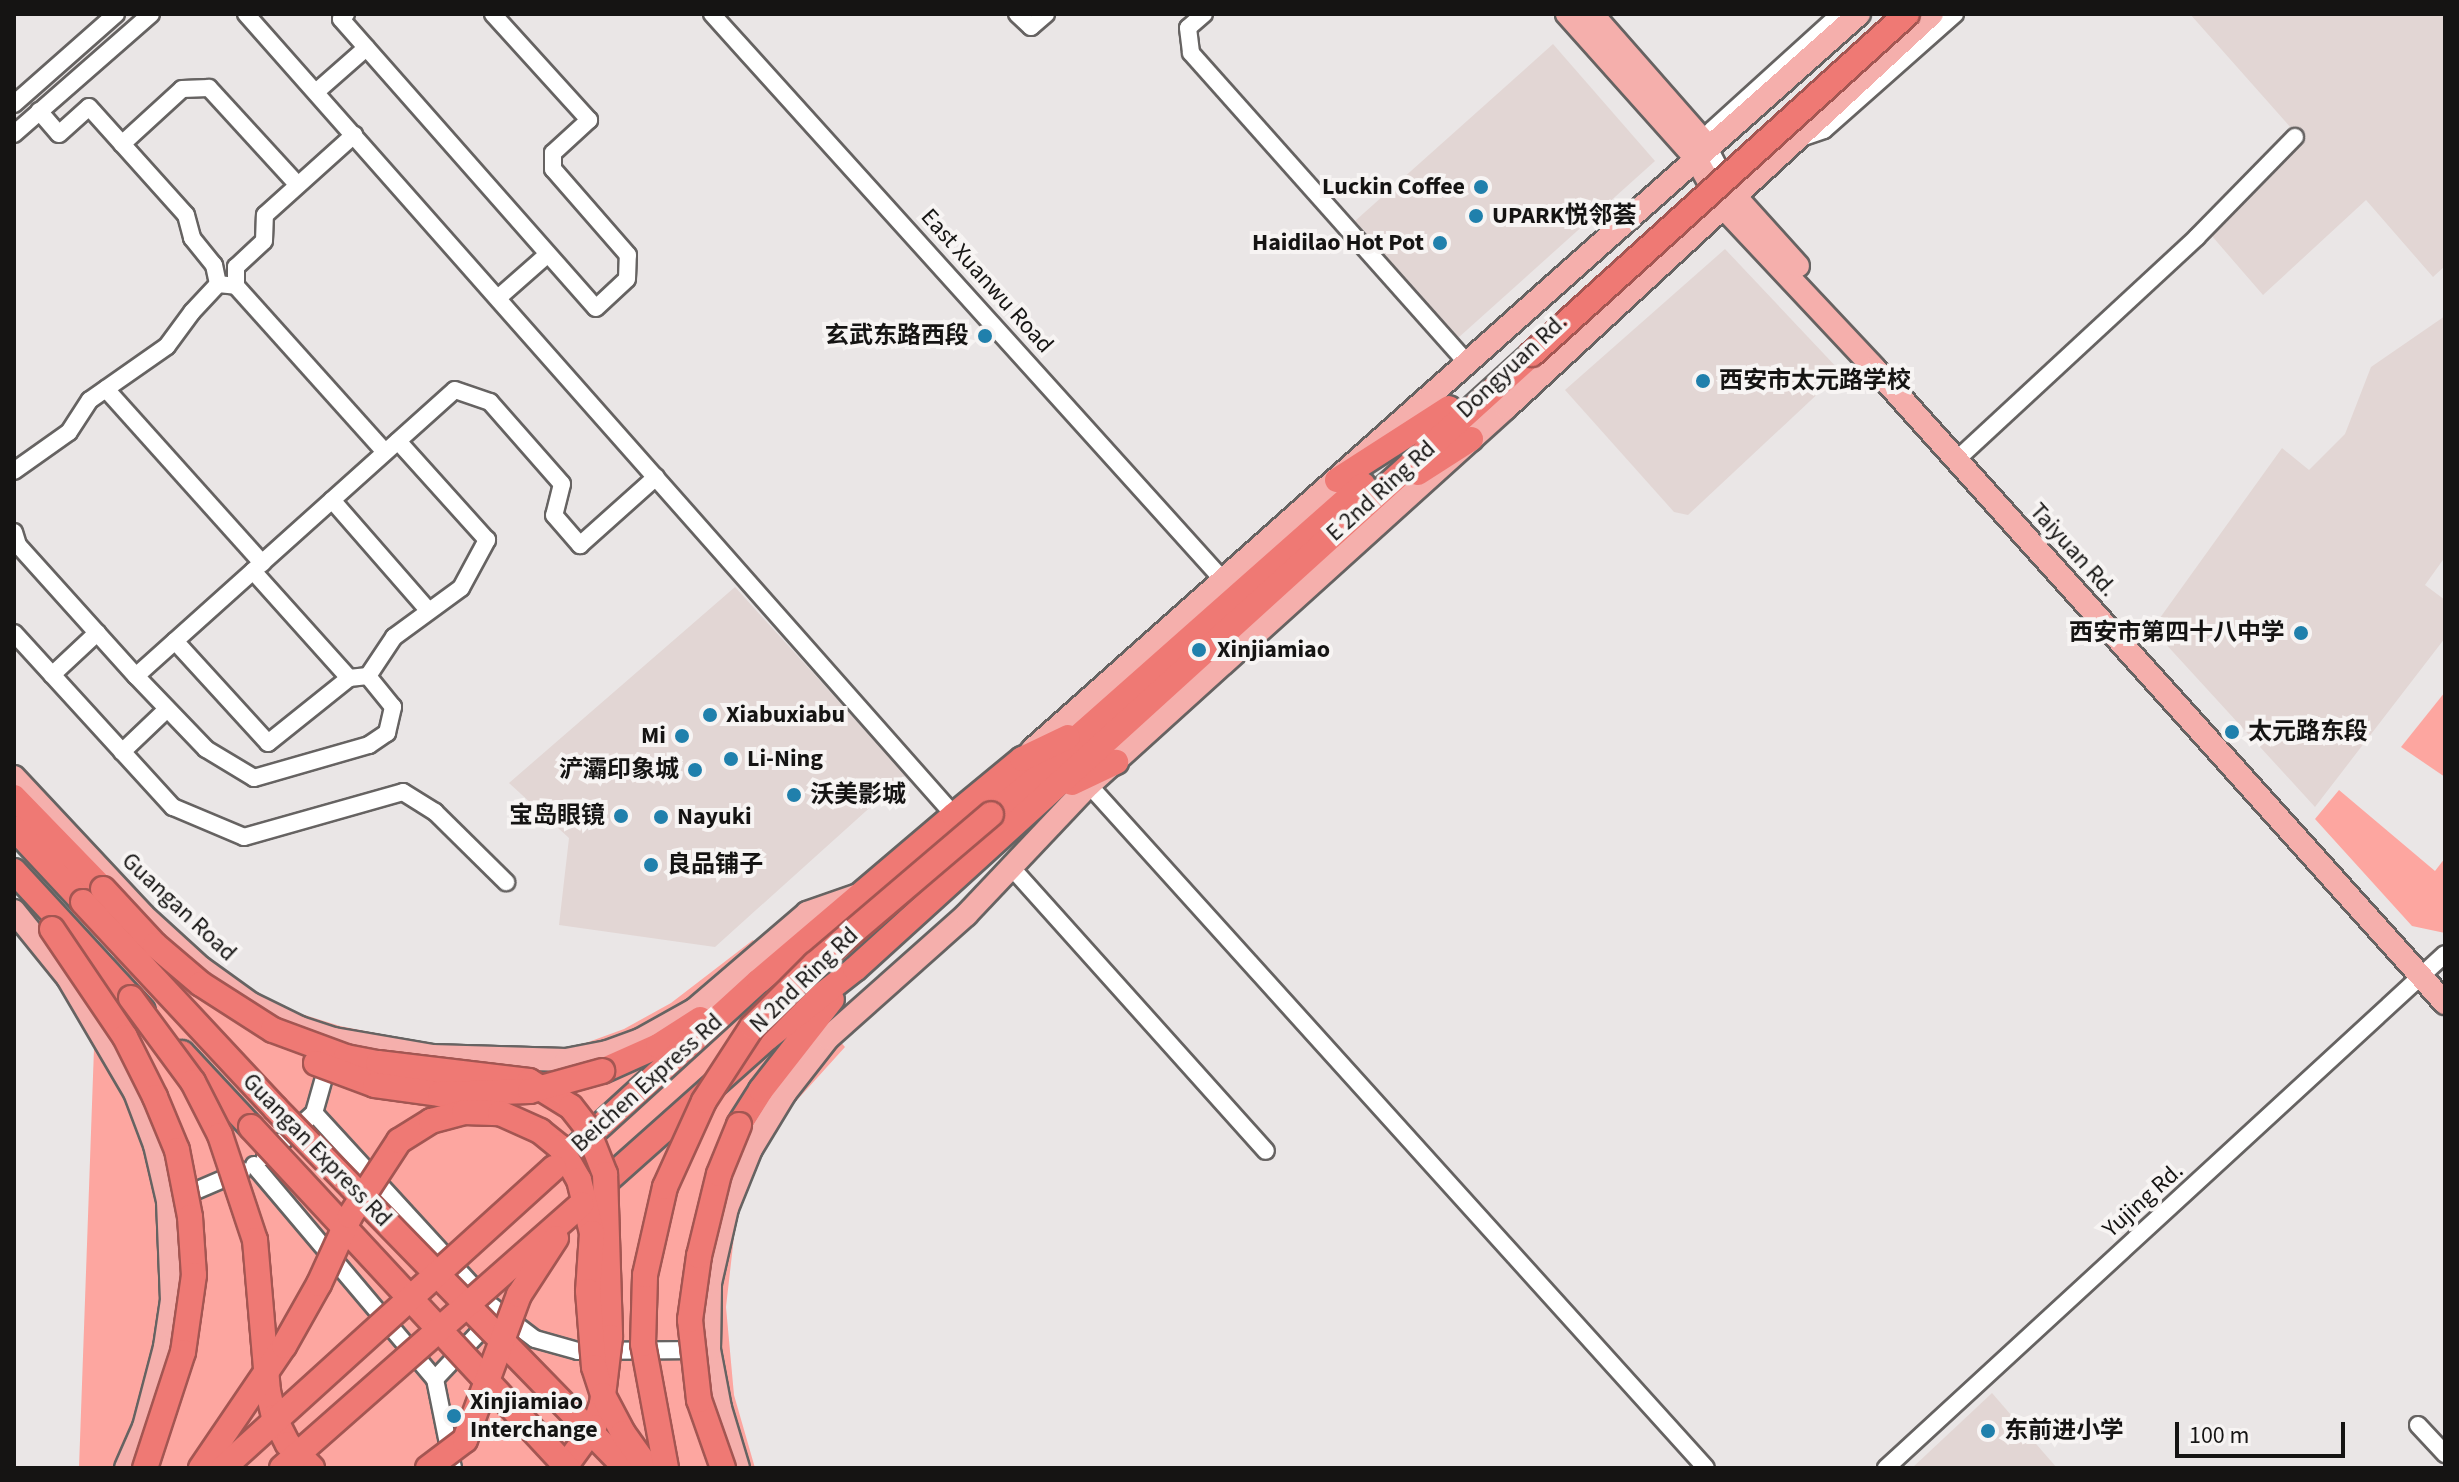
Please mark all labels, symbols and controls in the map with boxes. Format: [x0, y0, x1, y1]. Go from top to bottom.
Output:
place label: Luckin Coffee [1322, 173, 1465, 201]
marker: Luckin Coffee [1472, 178, 1490, 196]
place label: UPARK悦邻荟 [1492, 202, 1636, 230]
street label: East Xuanwu Road [915, 203, 1059, 359]
marker: UPARK悦邻荟 [1467, 207, 1485, 225]
place label: Haidilao Hot Pot [1252, 229, 1424, 257]
marker: Haidilao Hot Pot [1431, 234, 1449, 252]
street label: Dongyuan Rd. [1451, 308, 1573, 424]
place label: 玄武东路西段 [825, 322, 969, 350]
marker: 玄武东路西段 [976, 327, 994, 345]
place label: 西安市太元路学校 [1719, 367, 1911, 395]
marker: 西安市太元路学校 [1694, 372, 1712, 390]
street label: E 2nd Ring Rd [1320, 434, 1442, 548]
street label: Taiyuan Rd. [2023, 497, 2123, 603]
place label: 西安市第四十八中学 [2069, 619, 2285, 647]
marker: 西安市第四十八中学 [2292, 624, 2310, 642]
place label: Xinjiamiao [1217, 636, 1330, 664]
marker: Xinjiamiao [1188, 639, 1210, 661]
place label: Xiabuxiabu [726, 701, 845, 729]
marker: Xiabuxiabu [701, 706, 719, 724]
place label: 太元路东段 [2248, 718, 2368, 746]
place label: Mi [641, 722, 666, 750]
marker: 太元路东段 [2223, 723, 2241, 741]
marker: Mi [673, 727, 691, 745]
place label: Li-Ning [747, 745, 823, 773]
marker: Li-Ning [722, 750, 740, 768]
place label: 浐灞印象城 [559, 756, 679, 784]
marker: 浐灞印象城 [686, 761, 704, 779]
place label: 沃美影城 [810, 781, 906, 809]
marker: 沃美影城 [785, 786, 803, 804]
place label: 宝岛眼镜 [509, 802, 605, 830]
place label: Nayuki [677, 803, 752, 831]
marker: 宝岛眼镜 [612, 807, 630, 825]
marker: Nayuki [652, 808, 670, 826]
street label: Guangan Road [116, 847, 242, 967]
place label: 良品铺子 [667, 851, 763, 879]
marker: 良品铺子 [642, 856, 660, 874]
street label: N 2nd Ring Rd [744, 921, 864, 1039]
street label: Beichen Express Rd [566, 1008, 728, 1158]
street label: Guangan Express Rd [236, 1067, 398, 1233]
street label: Yujing Rd. [2097, 1156, 2189, 1244]
place label: Xinjiamiao Interchange [470, 1388, 598, 1444]
scale bar [2179, 1406, 2349, 1456]
marker: Xinjiamiao Interchange [445, 1407, 463, 1425]
place label: 东前进小学 [2004, 1417, 2124, 1445]
text: 100 m [2189, 1418, 2249, 1453]
marker: 东前进小学 [1979, 1422, 1997, 1440]

